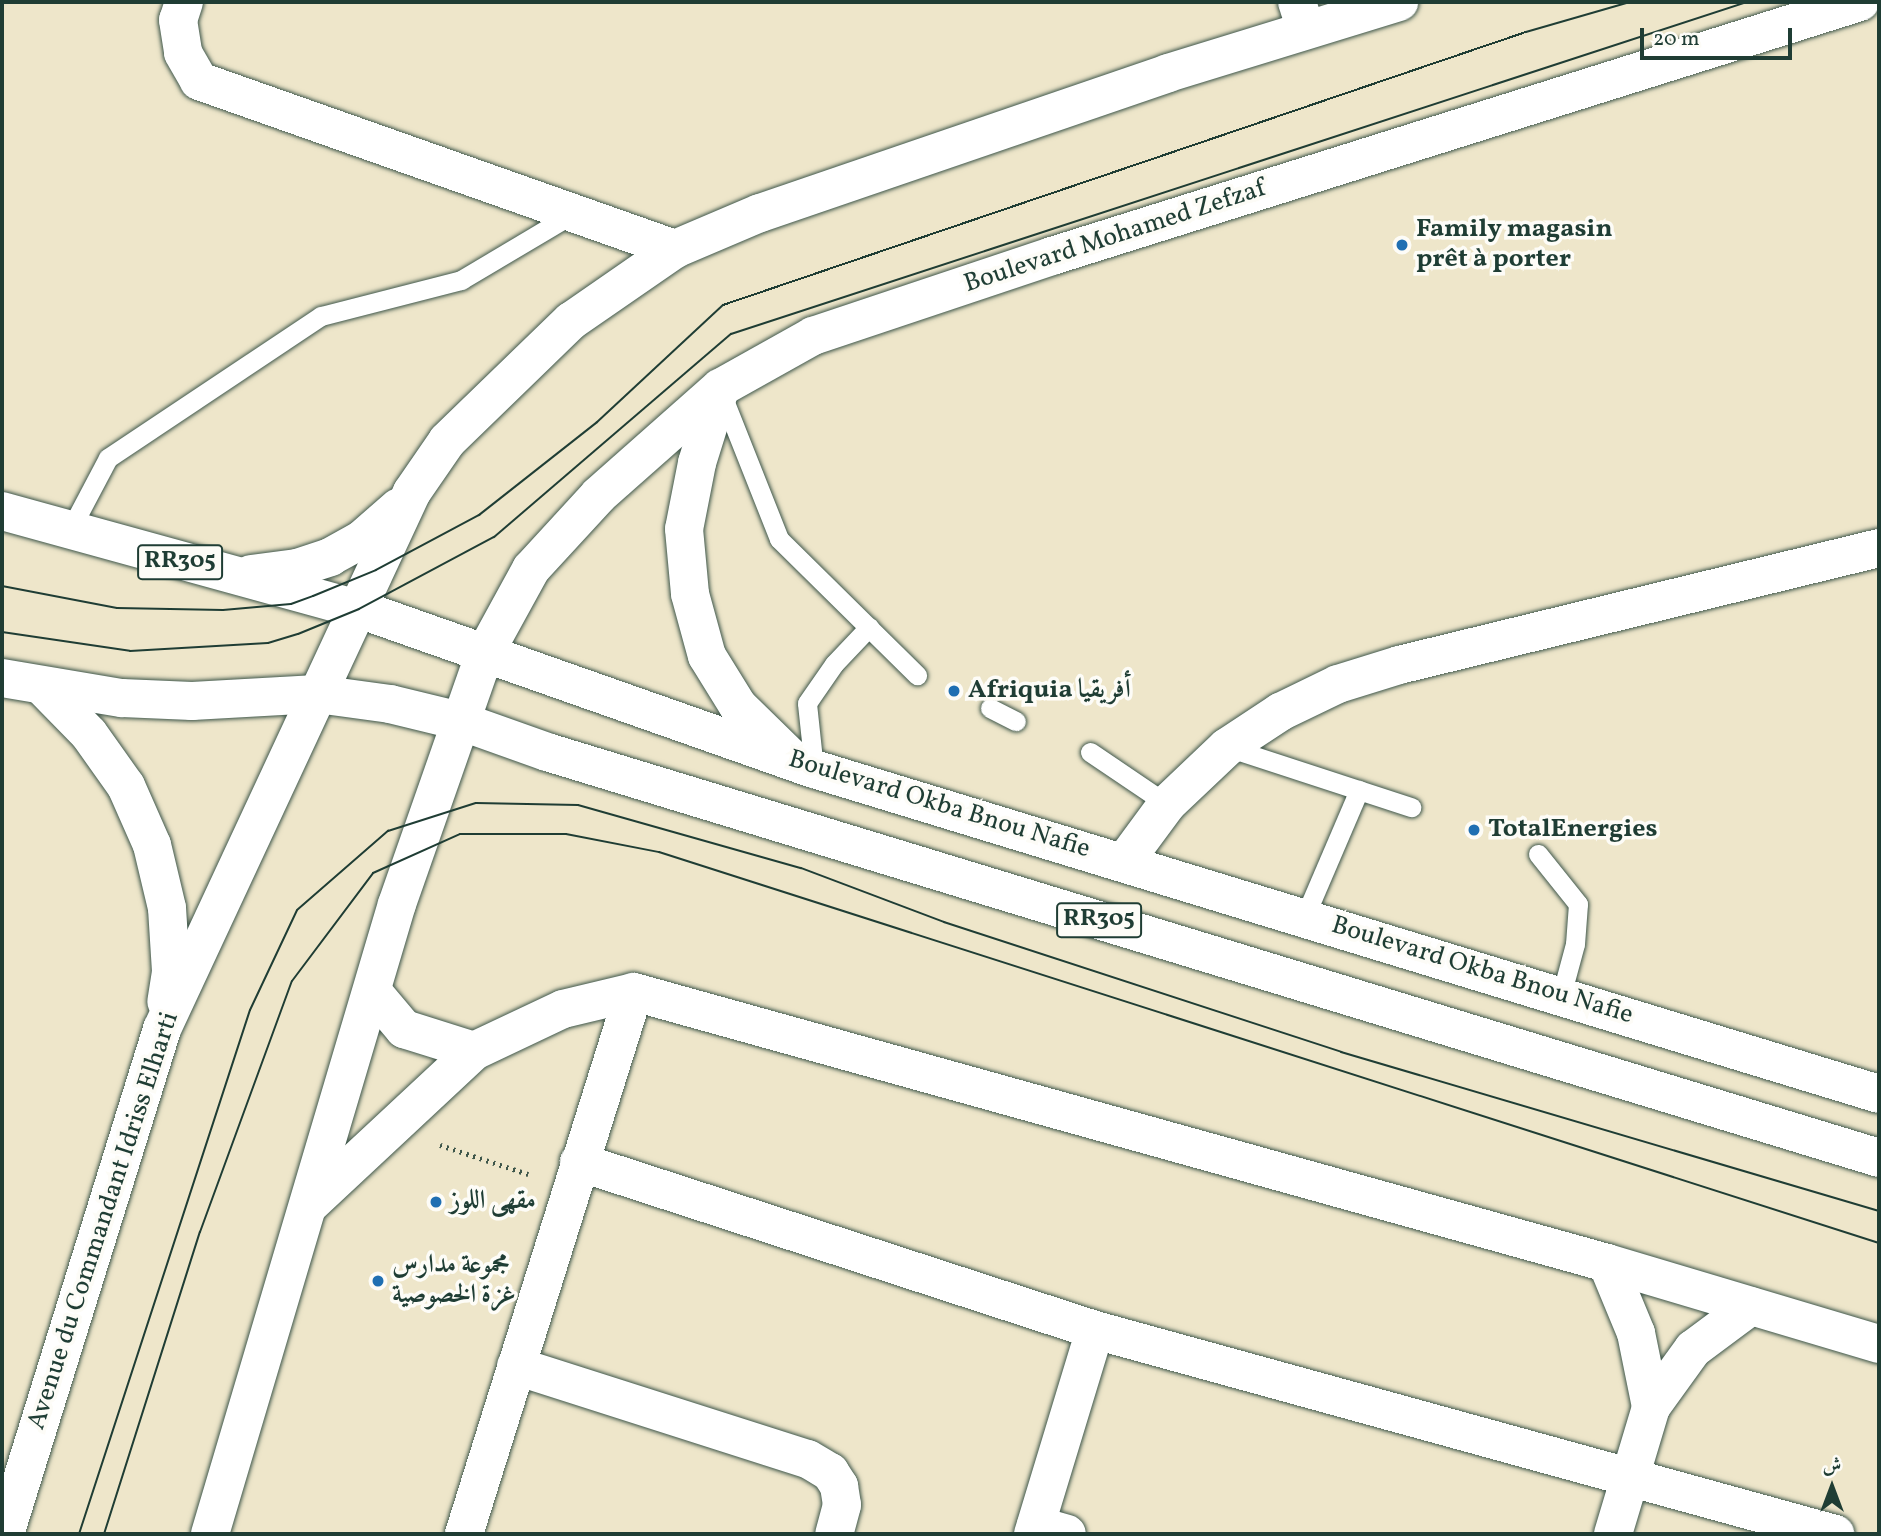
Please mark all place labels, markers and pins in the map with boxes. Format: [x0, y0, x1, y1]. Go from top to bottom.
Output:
place label: Family magasin prêt à porter [1416, 214, 1613, 276]
marker: Family magasin prêt à porter [1394, 237, 1410, 253]
place label: Afriquia أفريقيا [968, 675, 1131, 707]
marker: Afriquia أفريقيا [946, 683, 962, 699]
place label: TotalEnergies [1488, 814, 1657, 846]
marker: TotalEnergies [1466, 822, 1482, 838]
place label: مقهى اللوز [450, 1186, 536, 1218]
marker: مقهى اللوز [428, 1194, 444, 1210]
place label: مجموعة مدارس غزة الخصوصية [392, 1250, 516, 1312]
marker: مجموعة مدارس غزة الخصوصية [370, 1273, 386, 1289]

